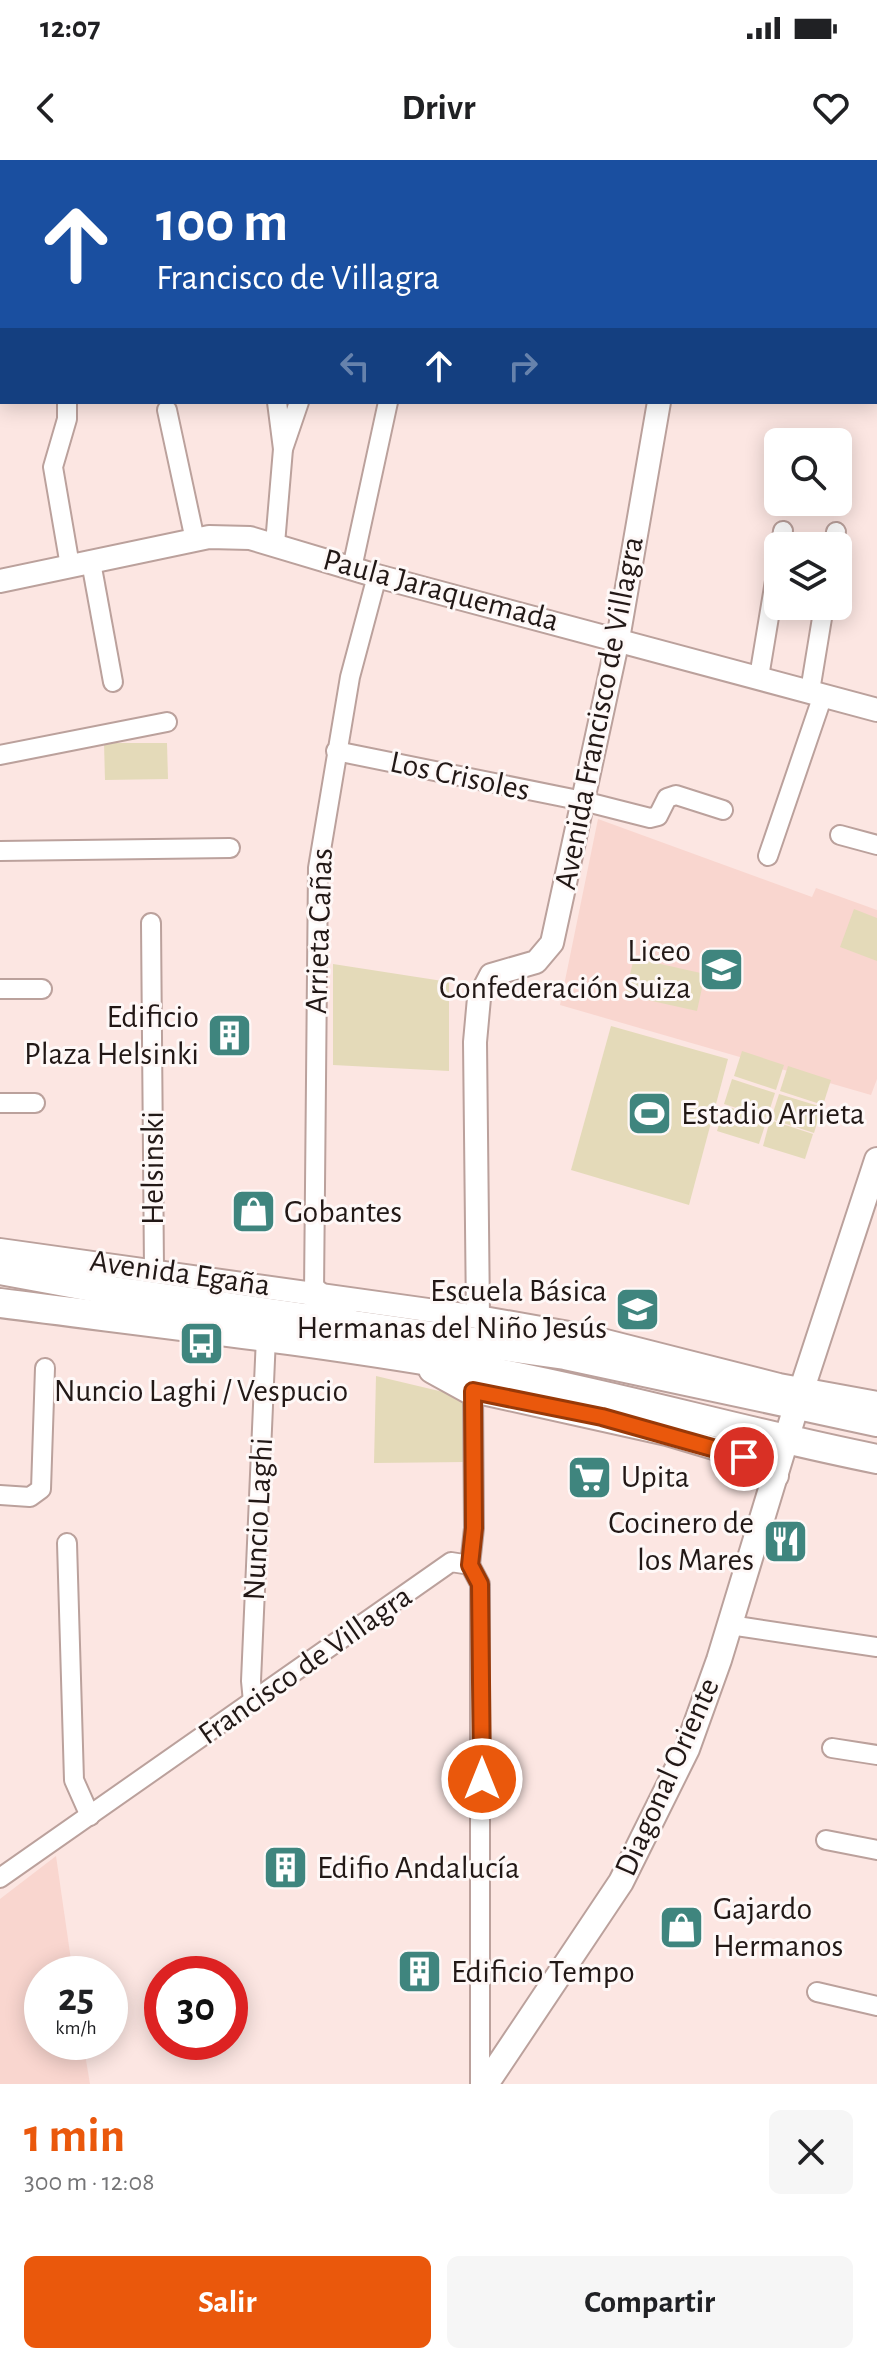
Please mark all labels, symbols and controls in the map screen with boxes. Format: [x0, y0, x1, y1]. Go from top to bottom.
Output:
text: 12:07 [40, 13, 100, 43]
icon: back [24, 86, 68, 130]
icon: heart [809, 86, 853, 130]
text: Drivr [402, 90, 475, 126]
icon: ahead [24, 192, 128, 296]
text: 100 m [156, 195, 288, 251]
text: Francisco de Villagra [156, 260, 440, 296]
icon: left [333, 344, 377, 388]
icon: ahead [417, 344, 461, 388]
icon: right [501, 344, 545, 388]
map controls [764, 428, 852, 620]
button: search [764, 428, 852, 516]
button: layers [764, 532, 852, 620]
street label: Avenida Francisco de Villagra [549, 534, 649, 892]
street label: Paula Jaraquemada [320, 543, 562, 637]
street label: Los Crisoles [387, 746, 533, 806]
street label: Arrieta Cañas [300, 848, 338, 1014]
place label: Liceo Confederación Suiza [439, 935, 691, 1004]
school or university icon: Liceo Confederación Suiza [698, 945, 746, 993]
place label: Edificio Plaza Helsinki [24, 1001, 199, 1070]
building icon: Edificio Plaza Helsinki [206, 1011, 254, 1059]
sports icon: Estadio Arrieta [626, 1090, 674, 1138]
place label: Estadio Arrieta [681, 1098, 865, 1130]
street label: Helsinski [137, 1111, 169, 1225]
shop icon: Gobantes [229, 1188, 277, 1236]
place label: Gobantes [284, 1196, 402, 1228]
street label: Avenida Egaña [88, 1245, 272, 1301]
place label: Escuela Básica Hermanas del Niño Jesús [297, 1275, 607, 1344]
school or university icon: Escuela Básica Hermanas del Niño Jesús [614, 1285, 662, 1333]
bus stop icon: Nuncio Laghi / Vespucio [177, 1320, 225, 1368]
place label: Nuncio Laghi / Vespucio [54, 1375, 348, 1407]
pin [710, 1423, 778, 1491]
icon: arrive [722, 1435, 766, 1479]
street label: Nuncio Laghi [238, 1437, 278, 1601]
supermarket icon: Upita [566, 1453, 614, 1501]
place label: Upita [621, 1461, 689, 1493]
place label: Cocinero de los Mares [608, 1507, 754, 1576]
restaurant icon: Cocinero de los Mares [761, 1517, 809, 1565]
street label: Francisco de Villagra [192, 1580, 418, 1750]
street label: Diagonal Oriente [609, 1673, 725, 1881]
position arrow [440, 1737, 524, 1821]
building icon: Edifio Andalucía [262, 1844, 310, 1892]
place label: Edifio Andalucía [317, 1852, 520, 1884]
place label: Gajardo Hermanos [713, 1893, 843, 1962]
shop icon: Gajardo Hermanos [658, 1903, 706, 1951]
building icon: Edificio Tempo [396, 1948, 444, 1996]
speed limit sign: 30 [144, 1956, 248, 2060]
place label: Edificio Tempo [451, 1956, 635, 1988]
text: 25 [58, 1978, 94, 2018]
text: km/h [55, 2018, 97, 2038]
button: close [769, 2110, 853, 2194]
text: 1 min [24, 2113, 125, 2161]
text: 300 m · 12:08 [24, 2169, 155, 2195]
button: Salir [24, 2256, 431, 2348]
button: Compartir [447, 2256, 853, 2348]

